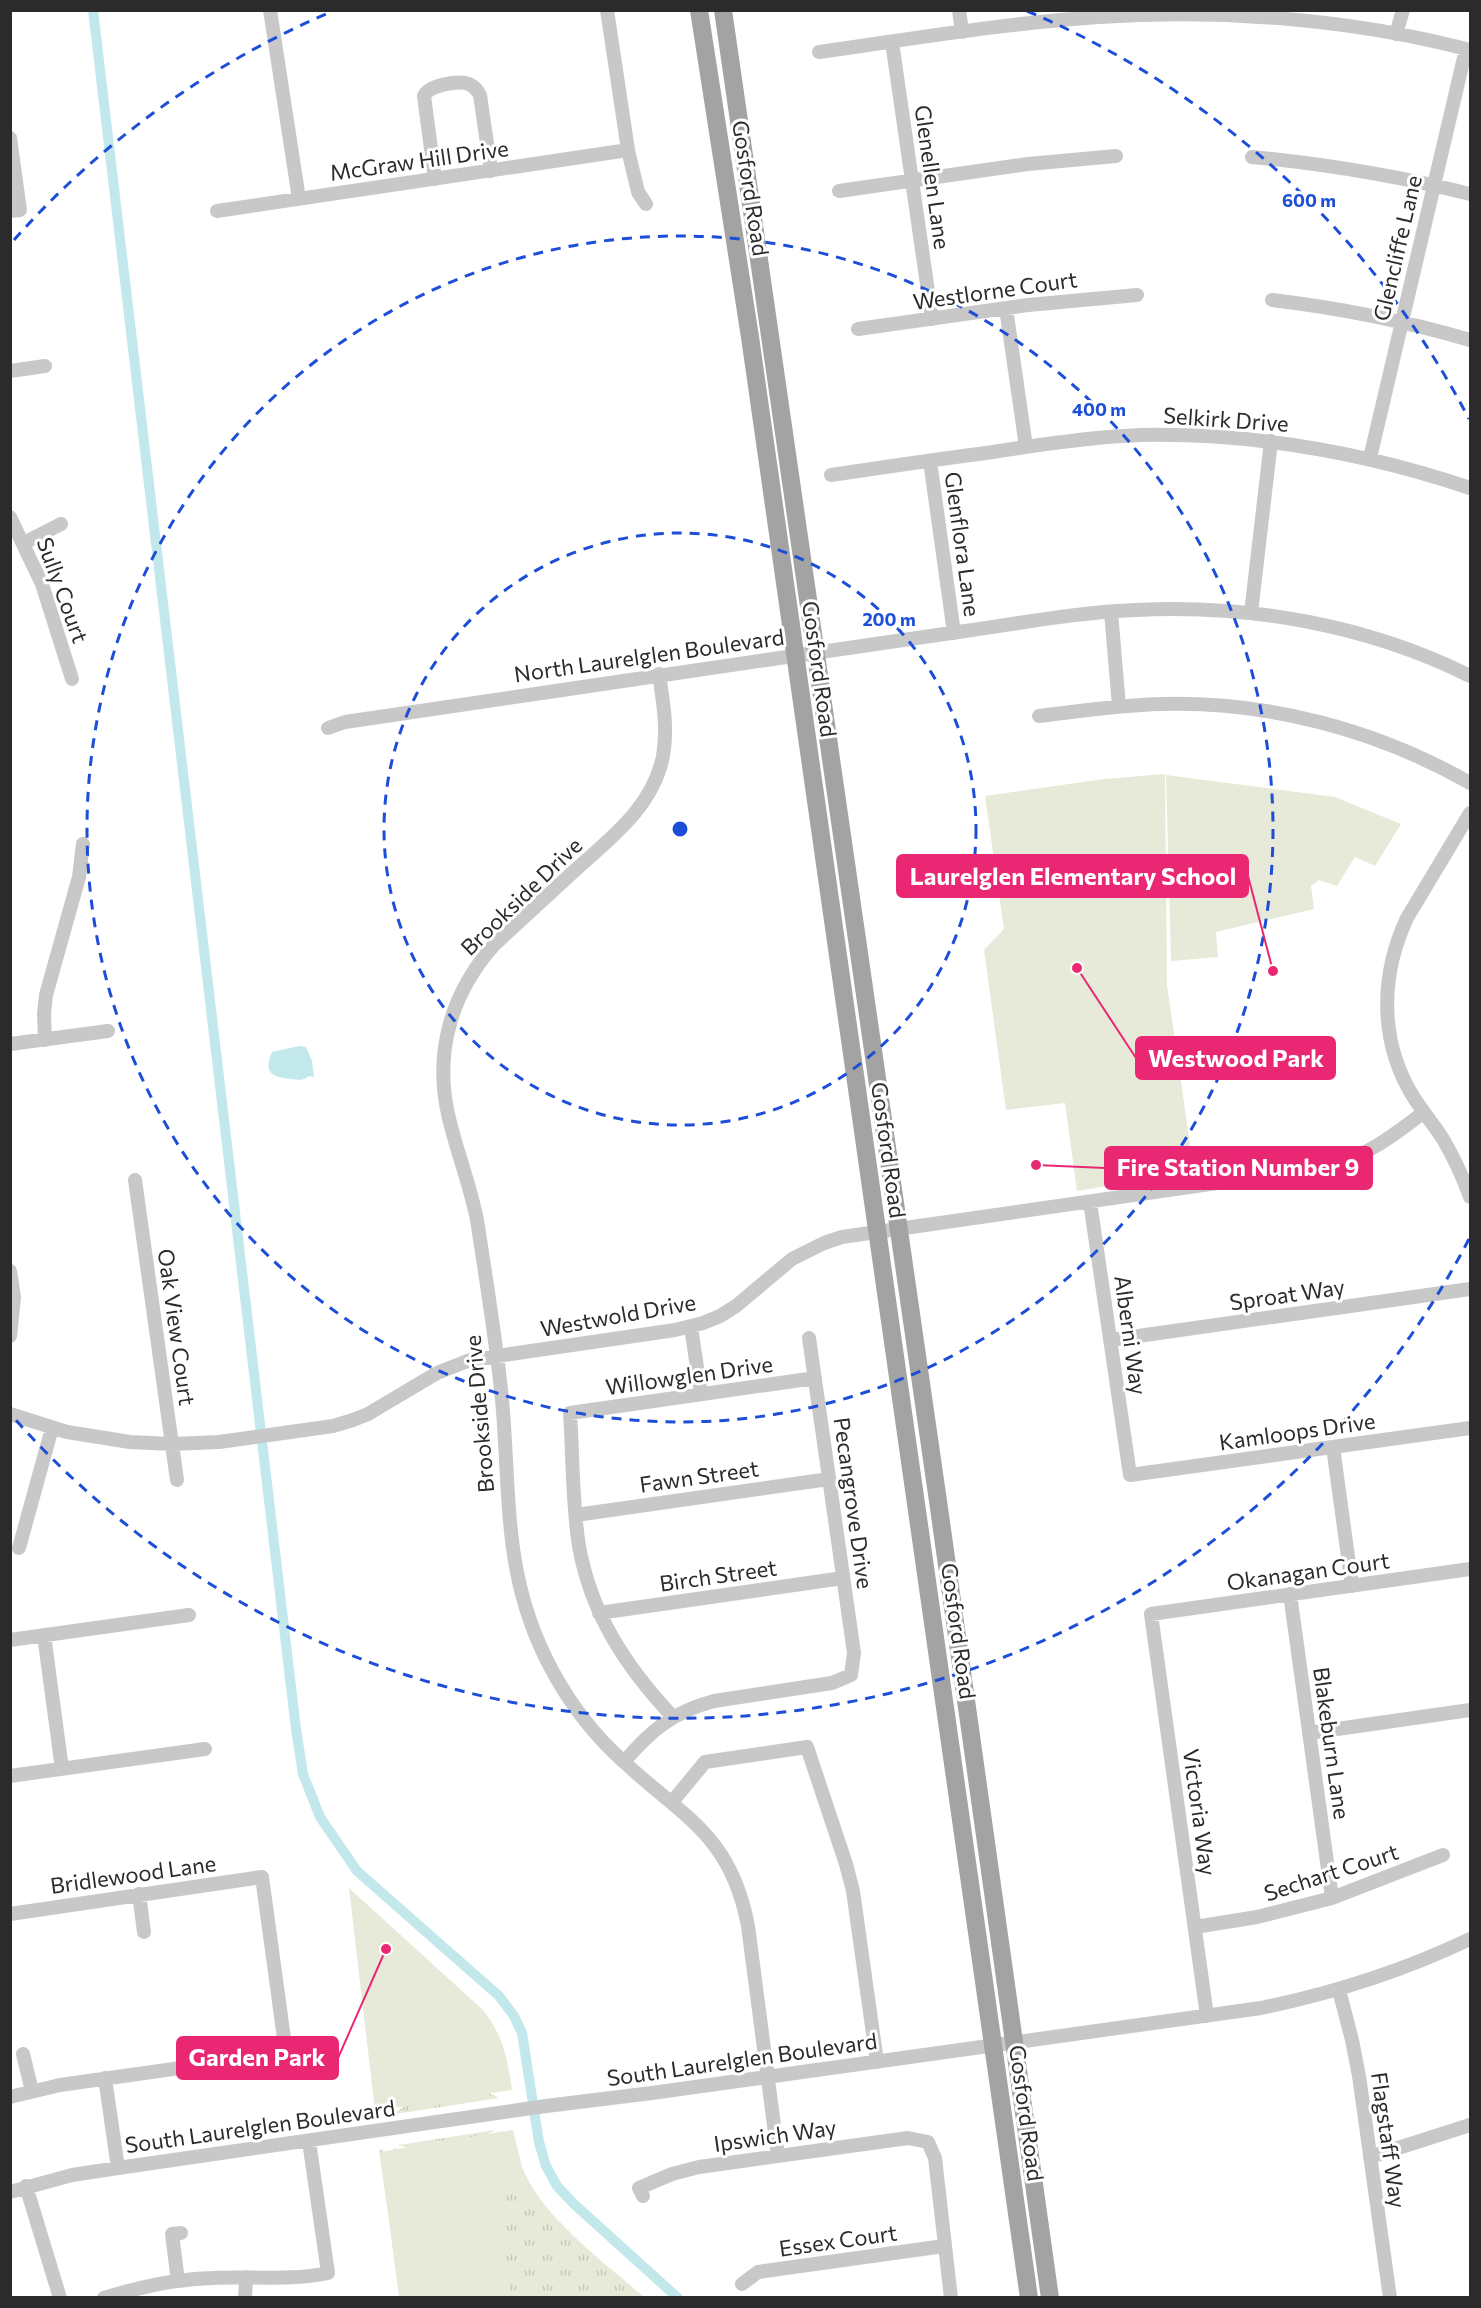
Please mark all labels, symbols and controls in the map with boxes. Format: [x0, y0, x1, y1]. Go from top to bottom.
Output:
street label: Glenellen Lane [910, 103, 956, 251]
street label: Gosford Road [727, 118, 775, 258]
street label: McGraw Hill Drive [328, 134, 510, 186]
street label: Glencliffe Lane [1367, 173, 1427, 323]
text: 600 m [1282, 189, 1336, 211]
street label: Westlorne Court [911, 265, 1079, 315]
text: 400 m [1072, 398, 1126, 420]
street label: Selkirk Drive [1162, 401, 1290, 437]
street label: Glenflora Lane [939, 470, 987, 618]
street label: Sully Court [31, 534, 95, 646]
street label: Gosford Road [797, 599, 843, 739]
text: 200 m [862, 608, 916, 630]
street label: North Laurelglen Boulevard [512, 623, 786, 687]
centre of rings [670, 819, 690, 839]
street label: Brookside Drive [455, 831, 587, 961]
callout: Laurelglen Elementary School [897, 855, 1248, 897]
text: Laurelglen Elementary School [910, 861, 1236, 890]
callout: Westwood Park [1136, 1037, 1335, 1079]
text: Westwood Park [1148, 1043, 1324, 1072]
street label: Gosford Road [866, 1080, 912, 1220]
callout: Fire Station Number 9 [1105, 1147, 1372, 1189]
text: Fire Station Number 9 [1117, 1152, 1359, 1181]
street label: Oak View Court [153, 1247, 201, 1407]
street label: Alberni Way [1109, 1273, 1153, 1397]
street label: Sproat Way [1228, 1273, 1346, 1315]
street label: Westwold Drive [538, 1288, 698, 1342]
street label: Brookside Drive [459, 1334, 499, 1494]
street label: Willowglen Drive [604, 1350, 774, 1400]
street label: Kamloops Drive [1217, 1407, 1377, 1455]
street label: Pecangrove Drive [829, 1415, 879, 1591]
street label: Fawn Street [638, 1454, 760, 1498]
street label: Okanagan Court [1225, 1546, 1391, 1596]
street label: Birch Street [658, 1553, 778, 1597]
street label: Gosford Road [936, 1561, 982, 1701]
street label: Blakeburn Lane [1308, 1665, 1356, 1821]
street label: Victoria Way [1178, 1747, 1222, 1877]
street label: Sechart Court [1260, 1838, 1402, 1906]
street label: Bridlewood Lane [48, 1849, 218, 1899]
street label: South Laurelglen Boulevard [605, 2027, 879, 2091]
callout: Garden Park [177, 2037, 338, 2079]
text: Garden Park [189, 2042, 326, 2071]
street label: Gosford Road [1004, 2043, 1050, 2183]
street label: Flagstaff Way [1366, 2070, 1412, 2210]
street label: South Laurelglen Boulevard [123, 2094, 397, 2158]
street label: Ipswich Way [712, 2113, 838, 2157]
street label: Essex Court [777, 2218, 899, 2262]

